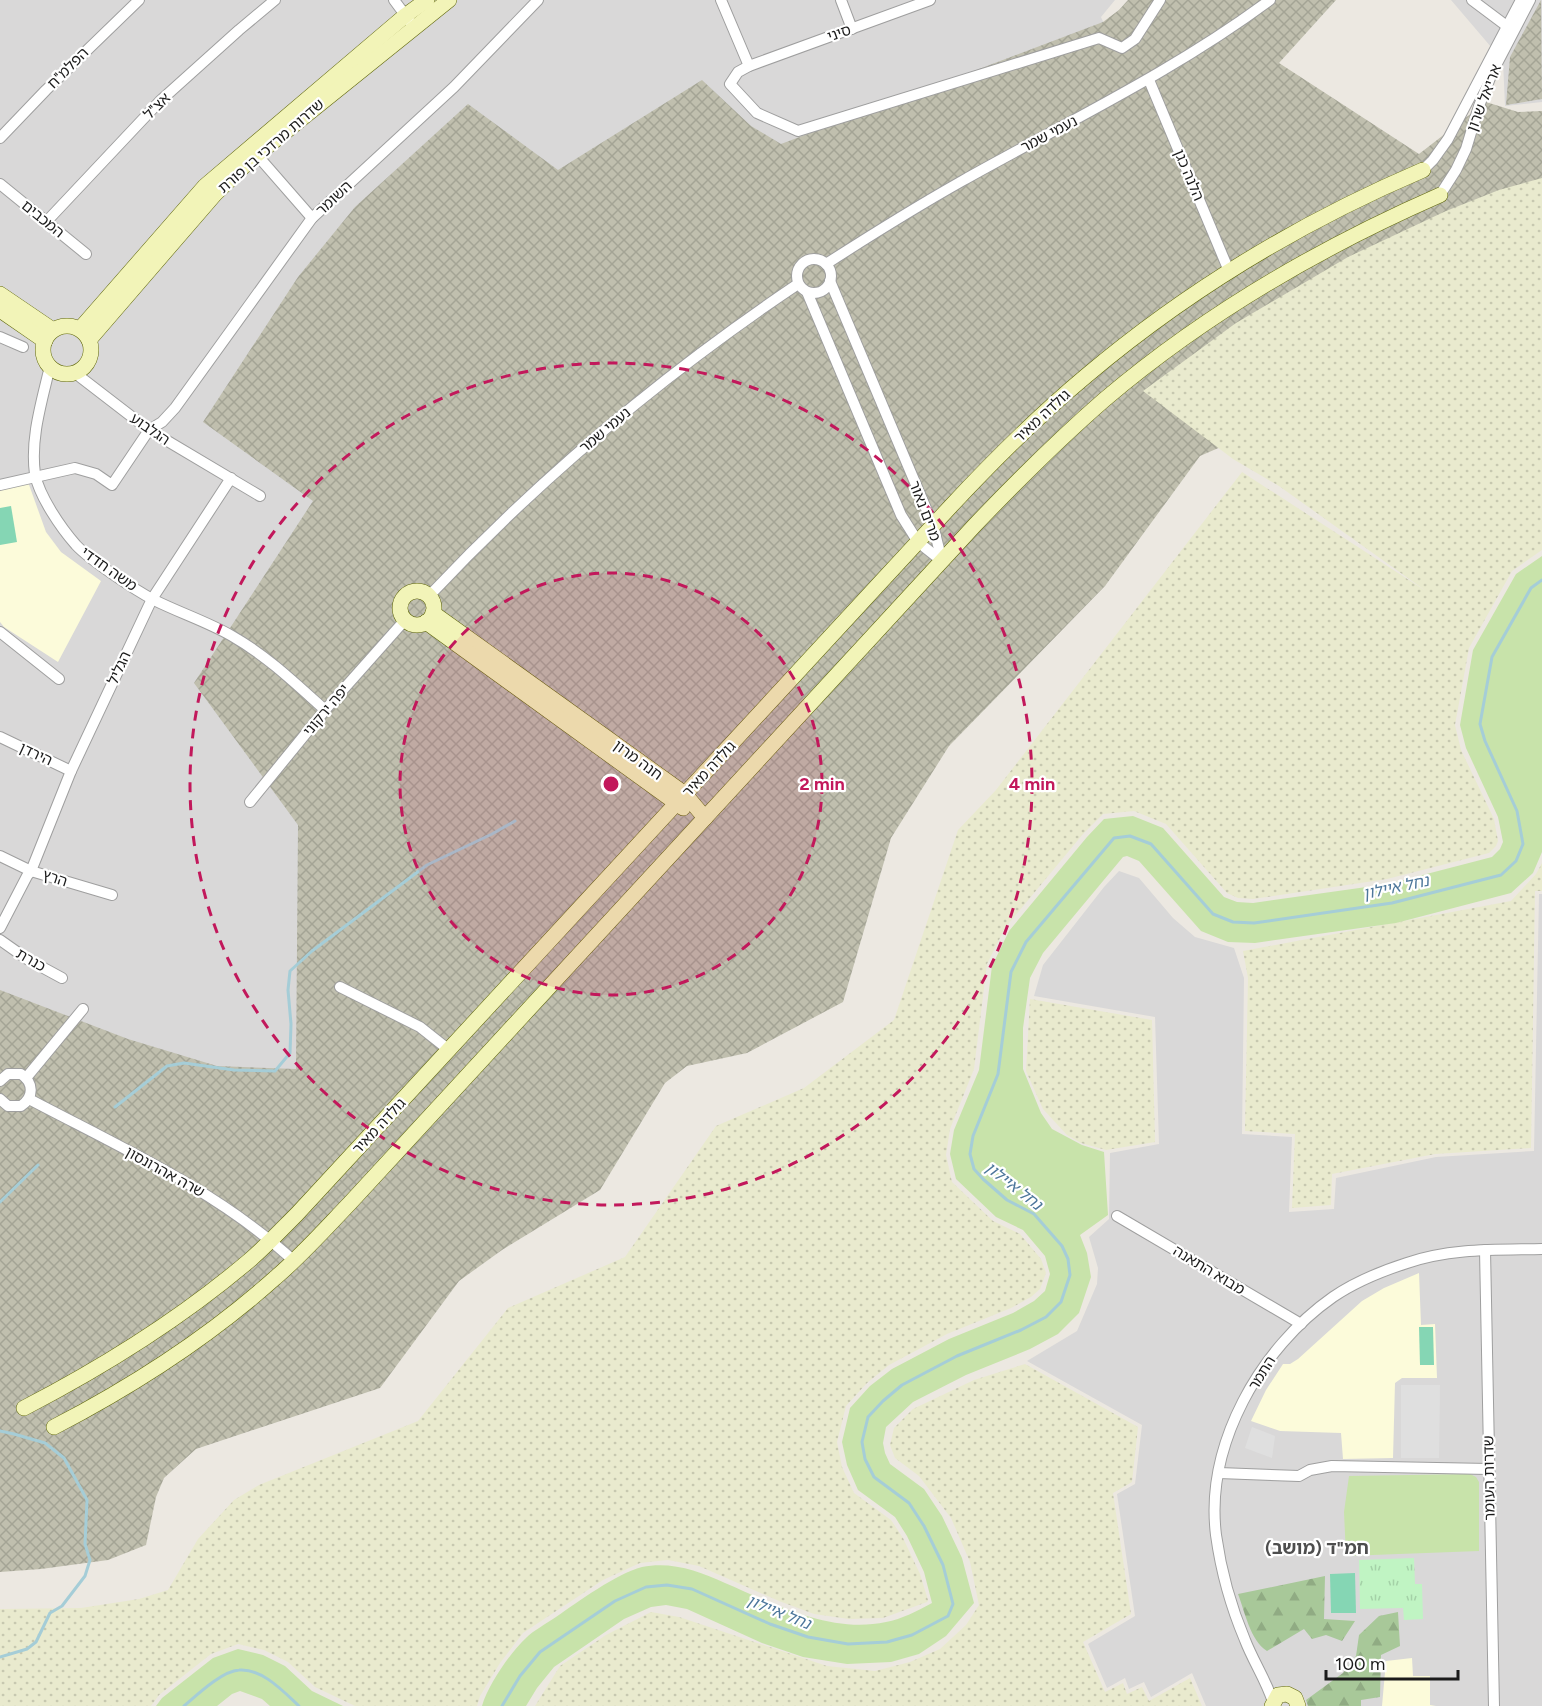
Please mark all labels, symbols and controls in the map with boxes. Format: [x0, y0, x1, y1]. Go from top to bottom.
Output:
street label: סיני [825, 20, 853, 46]
street label: הפלמ"ח [44, 44, 92, 92]
street label: אריאל שרון [1463, 62, 1505, 134]
street label: אצ"ל [140, 89, 174, 123]
street label: שדרות מרדכי בן פורת [214, 95, 328, 197]
street label: נעמי שמר [1018, 112, 1080, 156]
street label: הלנה כגן [1170, 146, 1208, 204]
street label: השומר [312, 177, 356, 219]
street label: המכבים [18, 196, 68, 242]
street label: גולדה מאיר [1010, 385, 1074, 446]
street label: נעמי שמר [576, 403, 634, 457]
street label: הגלבוע [127, 409, 173, 449]
street label: מרים נאור [905, 478, 945, 544]
street label: משה חדדי [77, 543, 141, 595]
street label: הגליל [103, 648, 135, 688]
street label: יפה ירקוני [299, 680, 353, 740]
street label: חנה מרון [610, 736, 666, 784]
street label: גולדה מאיר [679, 737, 740, 801]
street label: הירדן [17, 739, 55, 769]
text: 2 min [799, 773, 845, 795]
text: 4 min [1009, 773, 1055, 795]
centre of rings [601, 774, 621, 794]
street label: הרץ [40, 866, 70, 890]
water label: נחל איילון [1361, 871, 1431, 903]
street label: כנרת [13, 944, 49, 976]
street label: גולדה מאיר [349, 1094, 410, 1158]
street label: שרה אהרונסון [122, 1143, 208, 1201]
water label: נחל איילון [982, 1158, 1047, 1215]
street label: מבוא התאנה [1170, 1242, 1248, 1298]
street label: התמר [1245, 1353, 1279, 1393]
street label: שדרות העומר [1479, 1435, 1499, 1521]
district label: חמ"ד (מושב) [1265, 1537, 1369, 1559]
water label: נחל איילון [745, 1591, 814, 1634]
scale bar [1326, 1643, 1458, 1681]
text: 100 m [1335, 1653, 1385, 1675]

